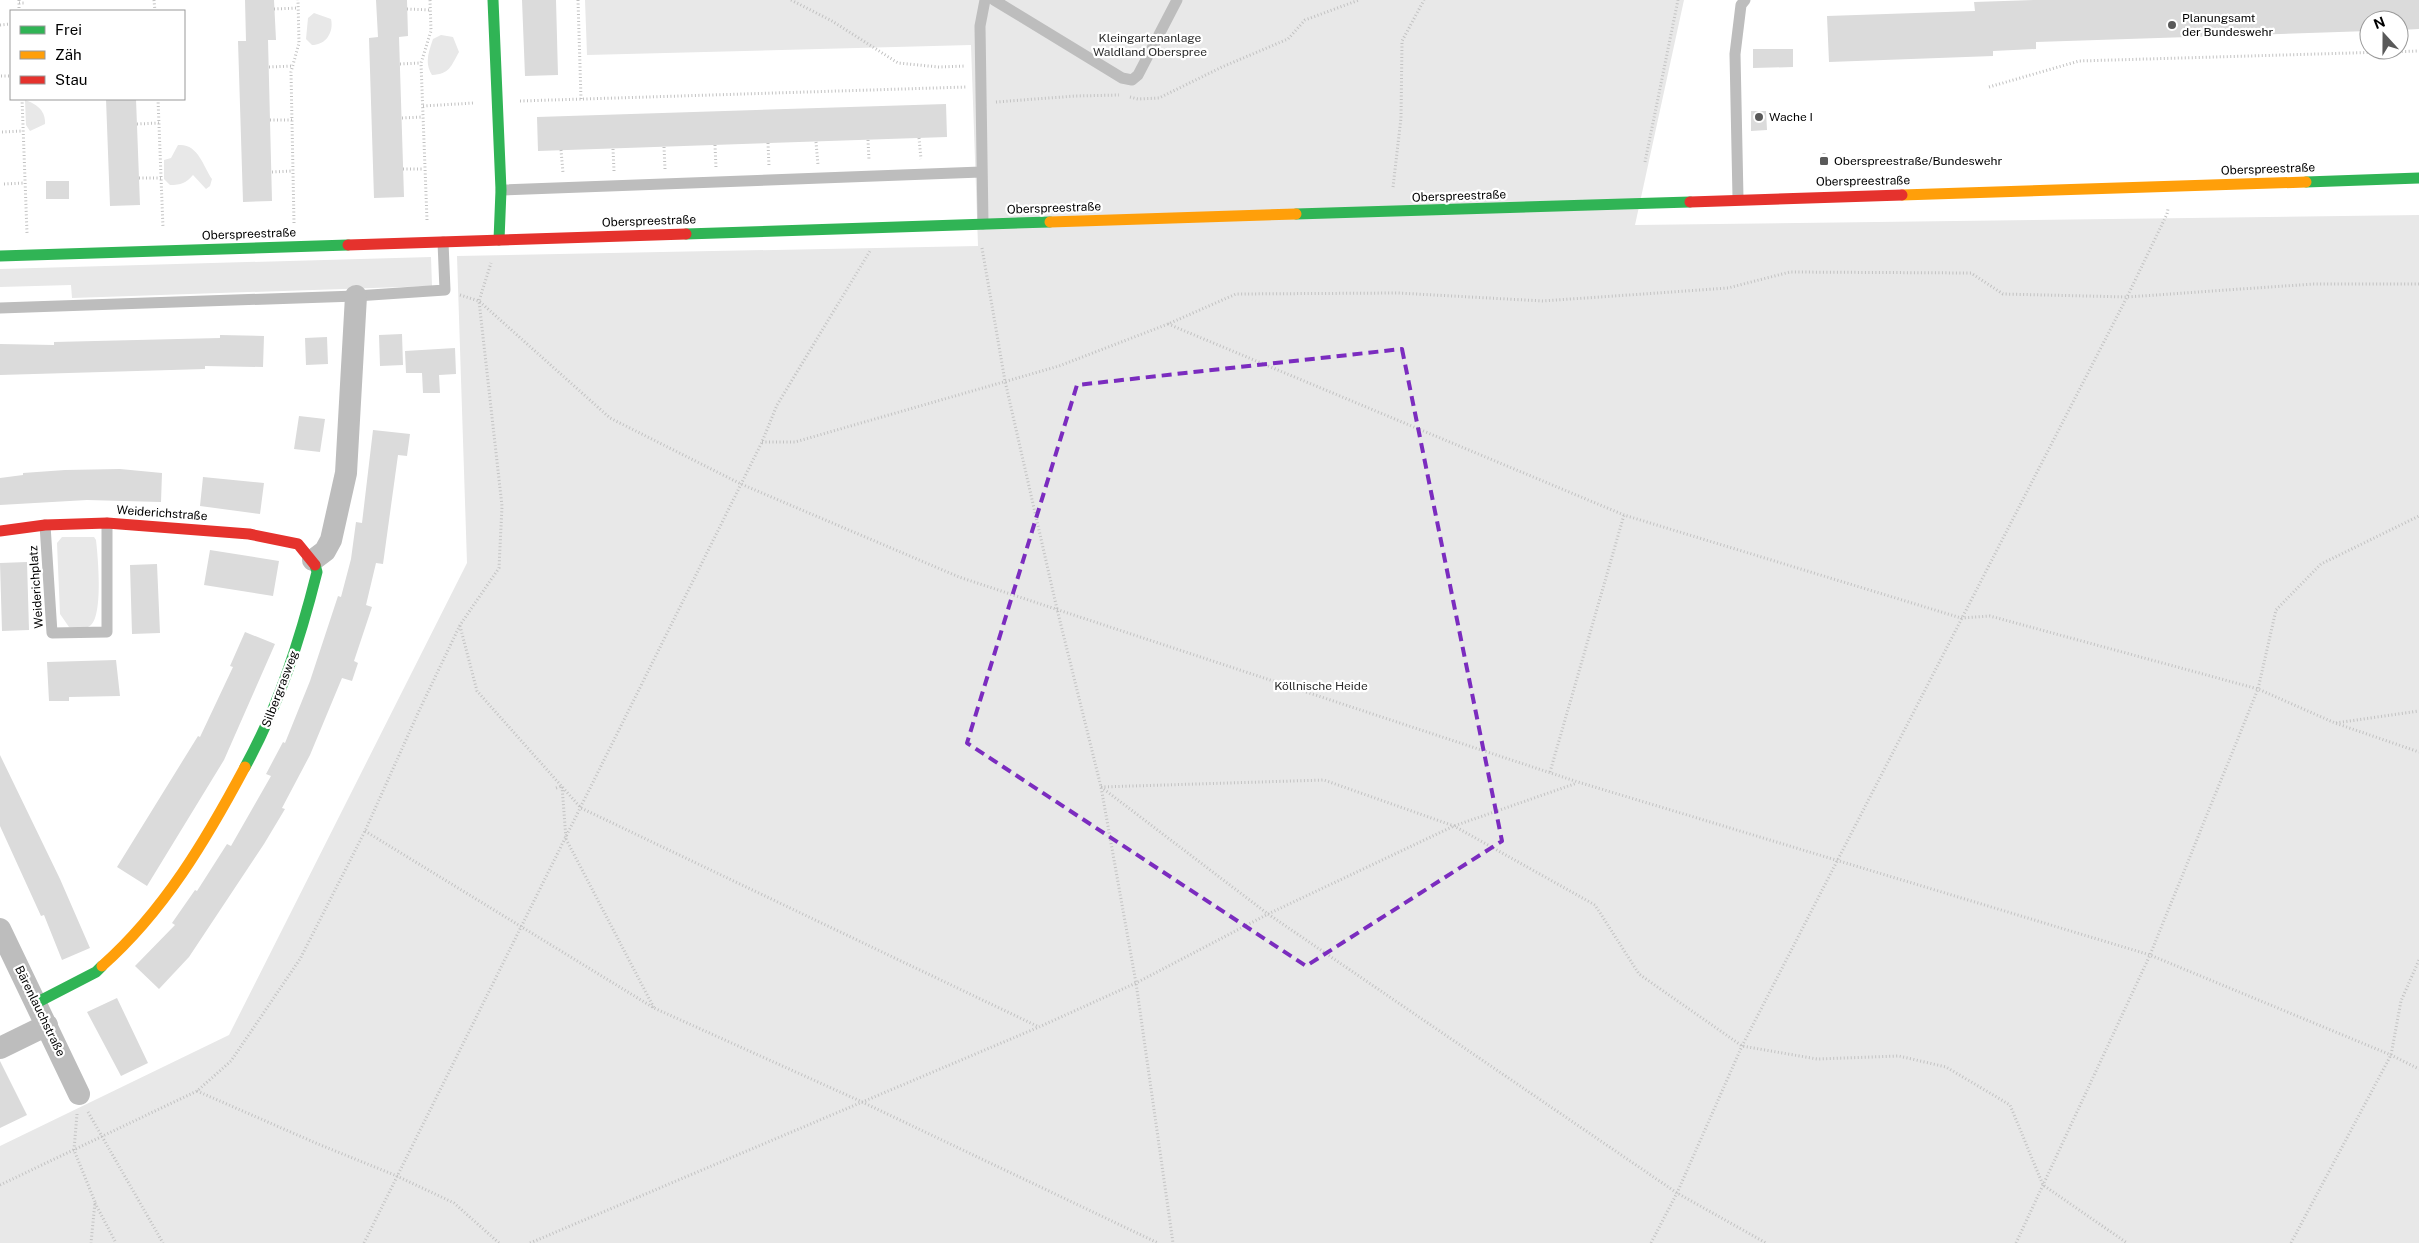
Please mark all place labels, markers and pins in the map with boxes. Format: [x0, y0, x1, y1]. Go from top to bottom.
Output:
place label: Planungsamt der Bundeswehr [2182, 11, 2274, 39]
marker: Planungsamt der Bundeswehr [2166, 19, 2178, 31]
place label: Wache I [1769, 110, 1813, 124]
marker: Wache I [1753, 111, 1765, 123]
place label: Oberspreestraße/Bundeswehr [1834, 154, 2002, 168]
marker: Oberspreestraße/Bundeswehr [1818, 155, 1830, 167]

